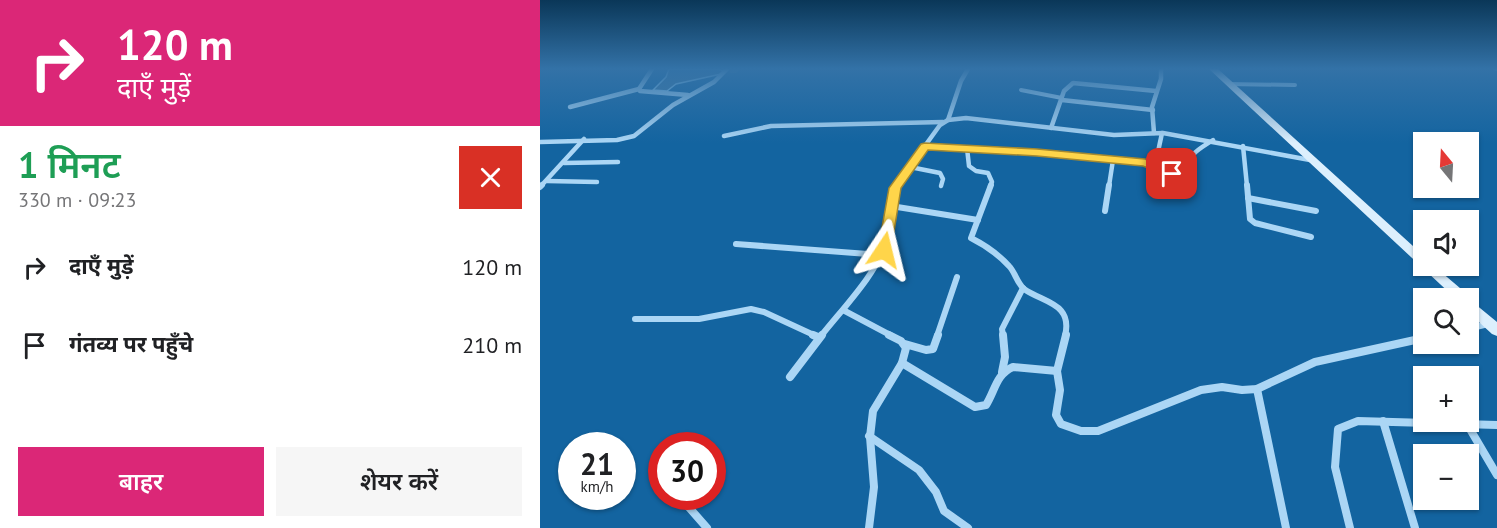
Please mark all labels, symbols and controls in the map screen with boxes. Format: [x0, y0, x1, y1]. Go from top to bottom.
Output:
text: 120 m [117, 17, 233, 72]
icon: right [18, 24, 96, 102]
text: दाएँ मुड़ें [117, 70, 191, 104]
north arrow [1413, 132, 1479, 198]
map controls [1413, 132, 1479, 510]
text: 1 मिनट [18, 141, 121, 188]
button: close [459, 146, 522, 209]
pin [1146, 148, 1197, 199]
icon: arrive [1155, 157, 1188, 190]
text: 330 m · 09:23 [18, 187, 136, 213]
button: sound [1413, 210, 1479, 276]
position arrow [852, 218, 916, 282]
icon: right [18, 251, 51, 284]
text: दाएँ मुड़ें [69, 252, 134, 280]
text: 120 m [462, 253, 522, 281]
button: search [1413, 288, 1479, 354]
icon: arrive [18, 329, 51, 362]
text: गंतव्य पर पहुँचे [69, 330, 193, 358]
text: 210 m [462, 331, 522, 359]
button: + [1413, 366, 1479, 432]
speed limit sign: 30 [648, 432, 726, 510]
text: 21 [580, 444, 614, 483]
button: − [1413, 444, 1479, 510]
button: बाहर [18, 447, 264, 516]
button: शेयर करें [276, 447, 522, 516]
text: km/h [581, 477, 613, 496]

